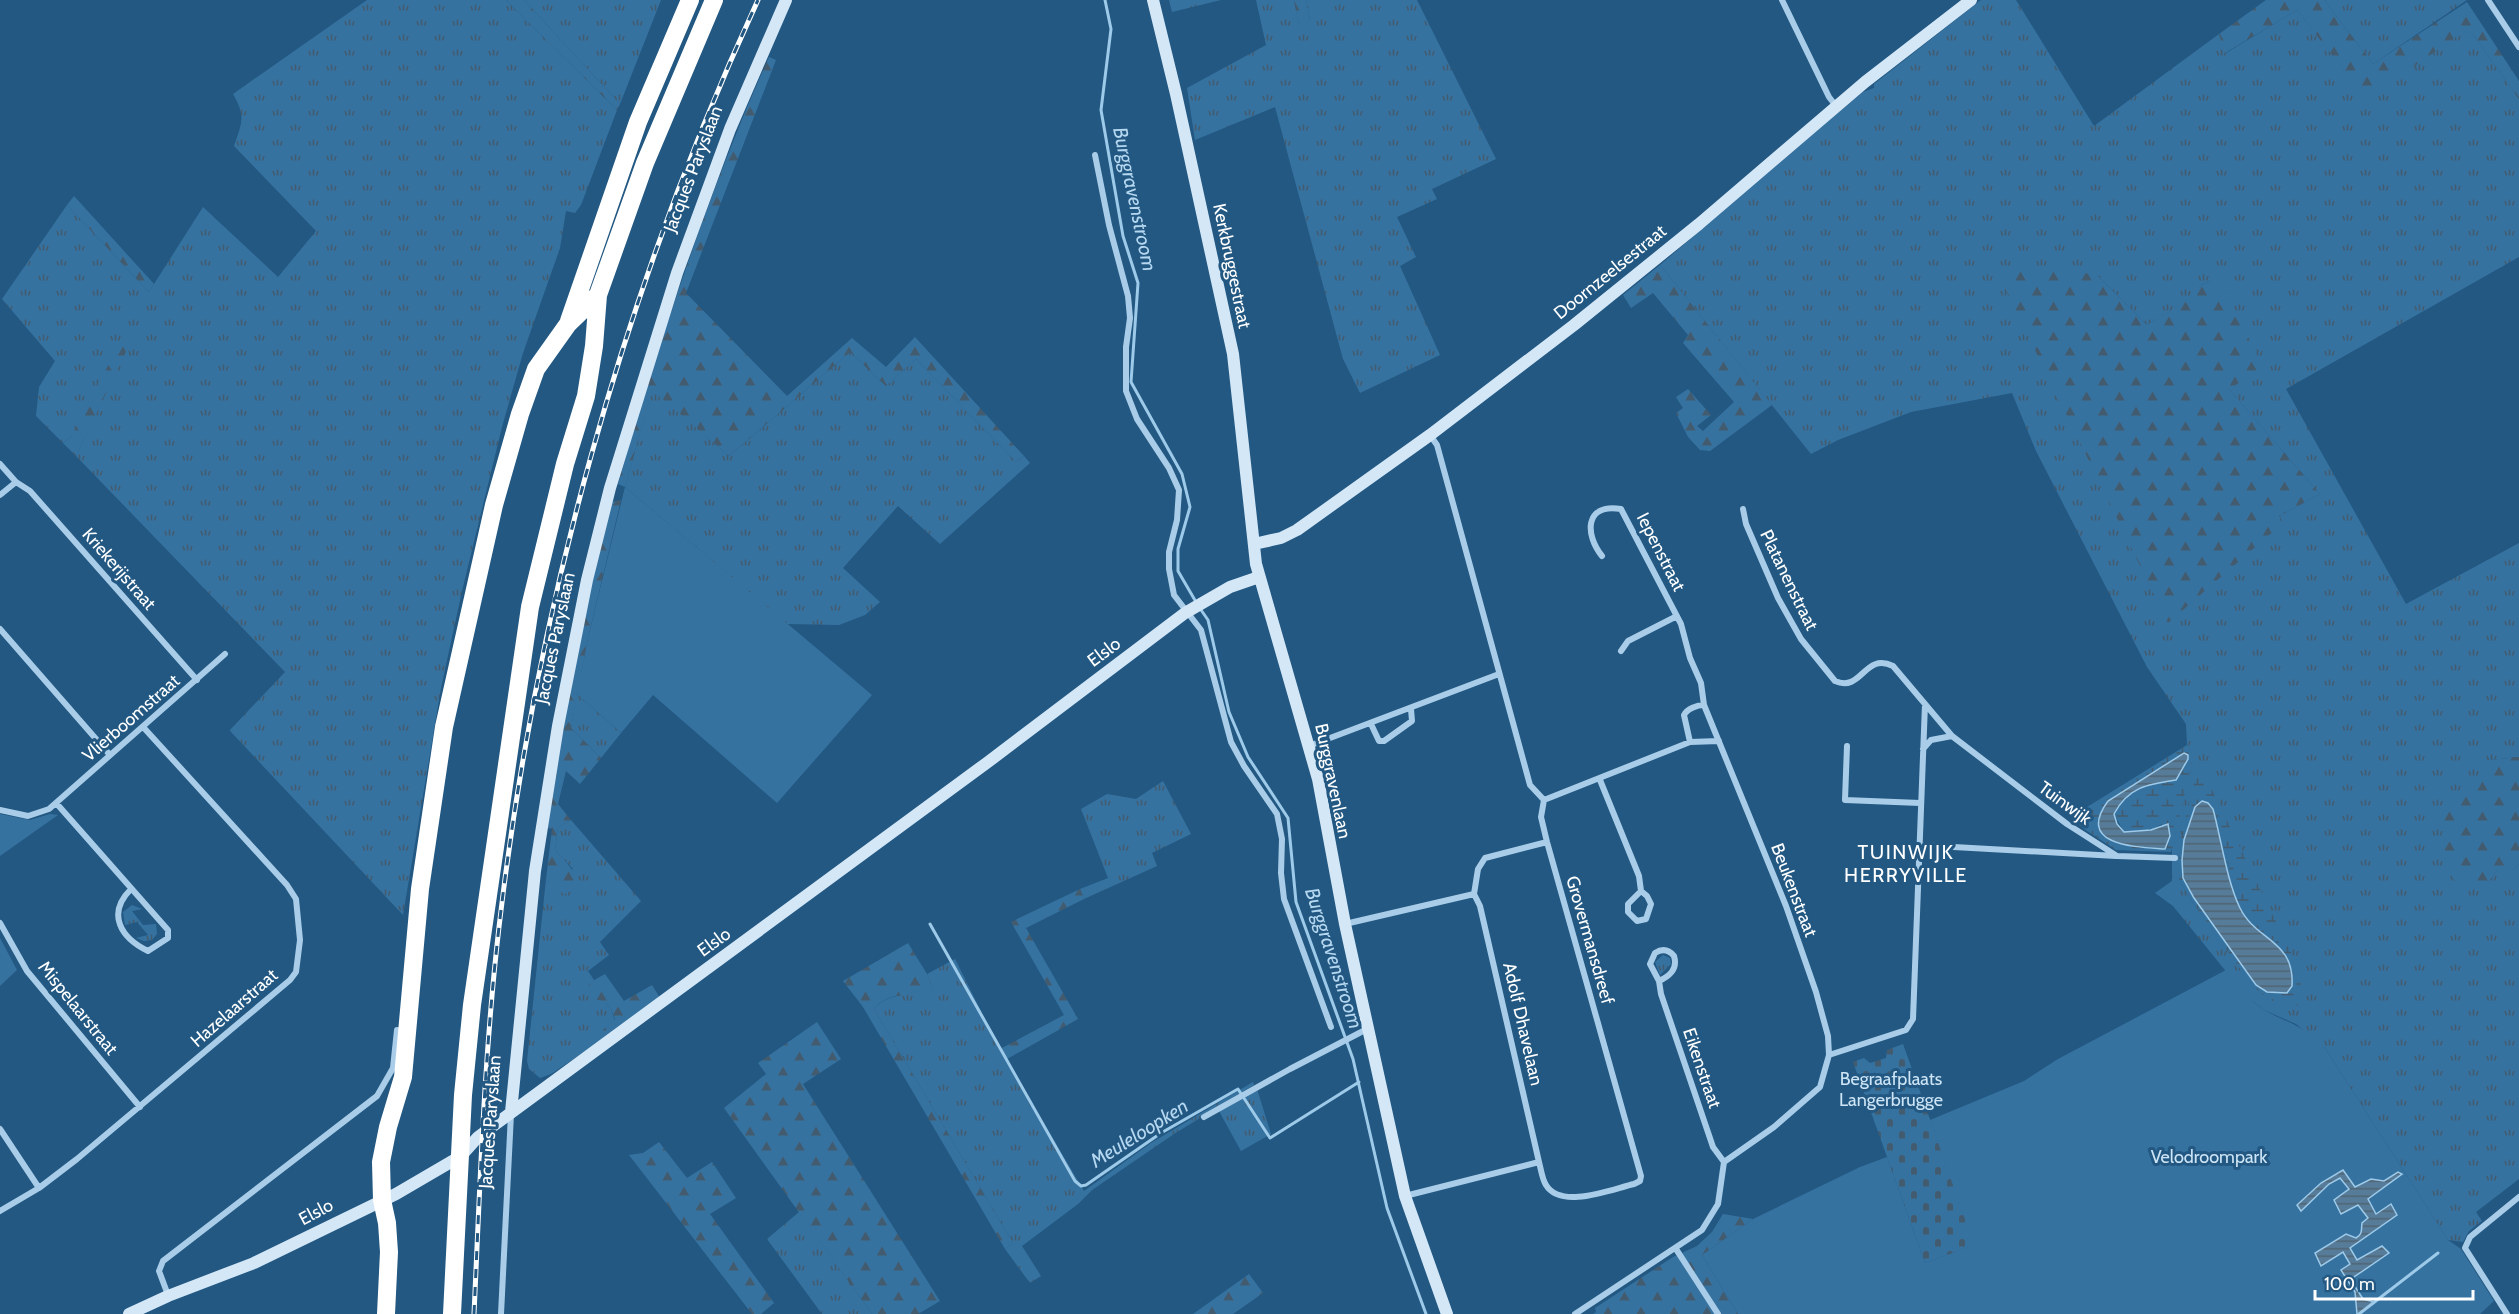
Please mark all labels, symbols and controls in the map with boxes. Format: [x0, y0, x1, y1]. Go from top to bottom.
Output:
street label: Jacques Paryslaan [658, 103, 727, 236]
water label: Burggravenstroom [1108, 125, 1162, 273]
street label: Kerkbruggestraat [1208, 202, 1256, 330]
street label: Doornzeelsestraat [1549, 220, 1671, 324]
street label: Iepenstraat [1632, 509, 1690, 595]
street label: Kriekerijstraat [77, 524, 161, 614]
street label: Platanenstraat [1755, 526, 1823, 634]
street label: Jacques Paryslaan [530, 570, 580, 707]
street label: Elslo [1083, 632, 1125, 672]
street label: Vlierboomstraat [78, 670, 184, 766]
street label: Burggravenlaan [1310, 721, 1356, 841]
street label: Tuinwijk [2034, 776, 2096, 830]
street label: Beukenstraat [1766, 840, 1822, 940]
district label: TUINWIJK HERRYVILLE [1844, 840, 1968, 887]
street label: Grovermansdreef [1561, 873, 1619, 1007]
water label: Burggravenstroom [1300, 885, 1368, 1031]
street label: Elslo [693, 923, 735, 961]
street label: Mispelaarstraat [33, 957, 123, 1059]
street label: Adolf Dhavelaan [1498, 960, 1548, 1088]
street label: Hazelaarstraat [186, 964, 282, 1052]
street label: Eikenstraat [1678, 1025, 1726, 1111]
street label: Jacques Paryslaan [474, 1055, 506, 1190]
park label: Begraafplaats Langerbrugge [1839, 1068, 1943, 1111]
water label: Meuleloopken [1085, 1093, 1192, 1173]
park label: Velodroompark [2151, 1146, 2268, 1168]
street label: Elslo [295, 1194, 337, 1230]
scale bar [2315, 1263, 2472, 1301]
text: 100 m [2324, 1273, 2375, 1295]

